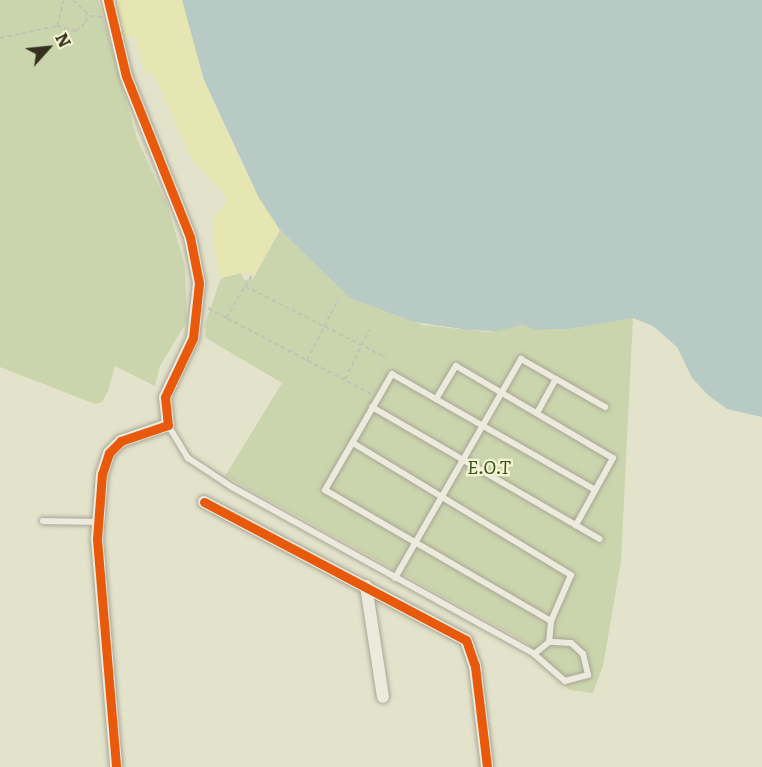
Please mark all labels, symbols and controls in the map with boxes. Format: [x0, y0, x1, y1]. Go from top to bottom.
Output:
north arrow [18, 18, 78, 78]
text: N [50, 28, 78, 51]
park label: E.O.T [467, 456, 511, 478]

